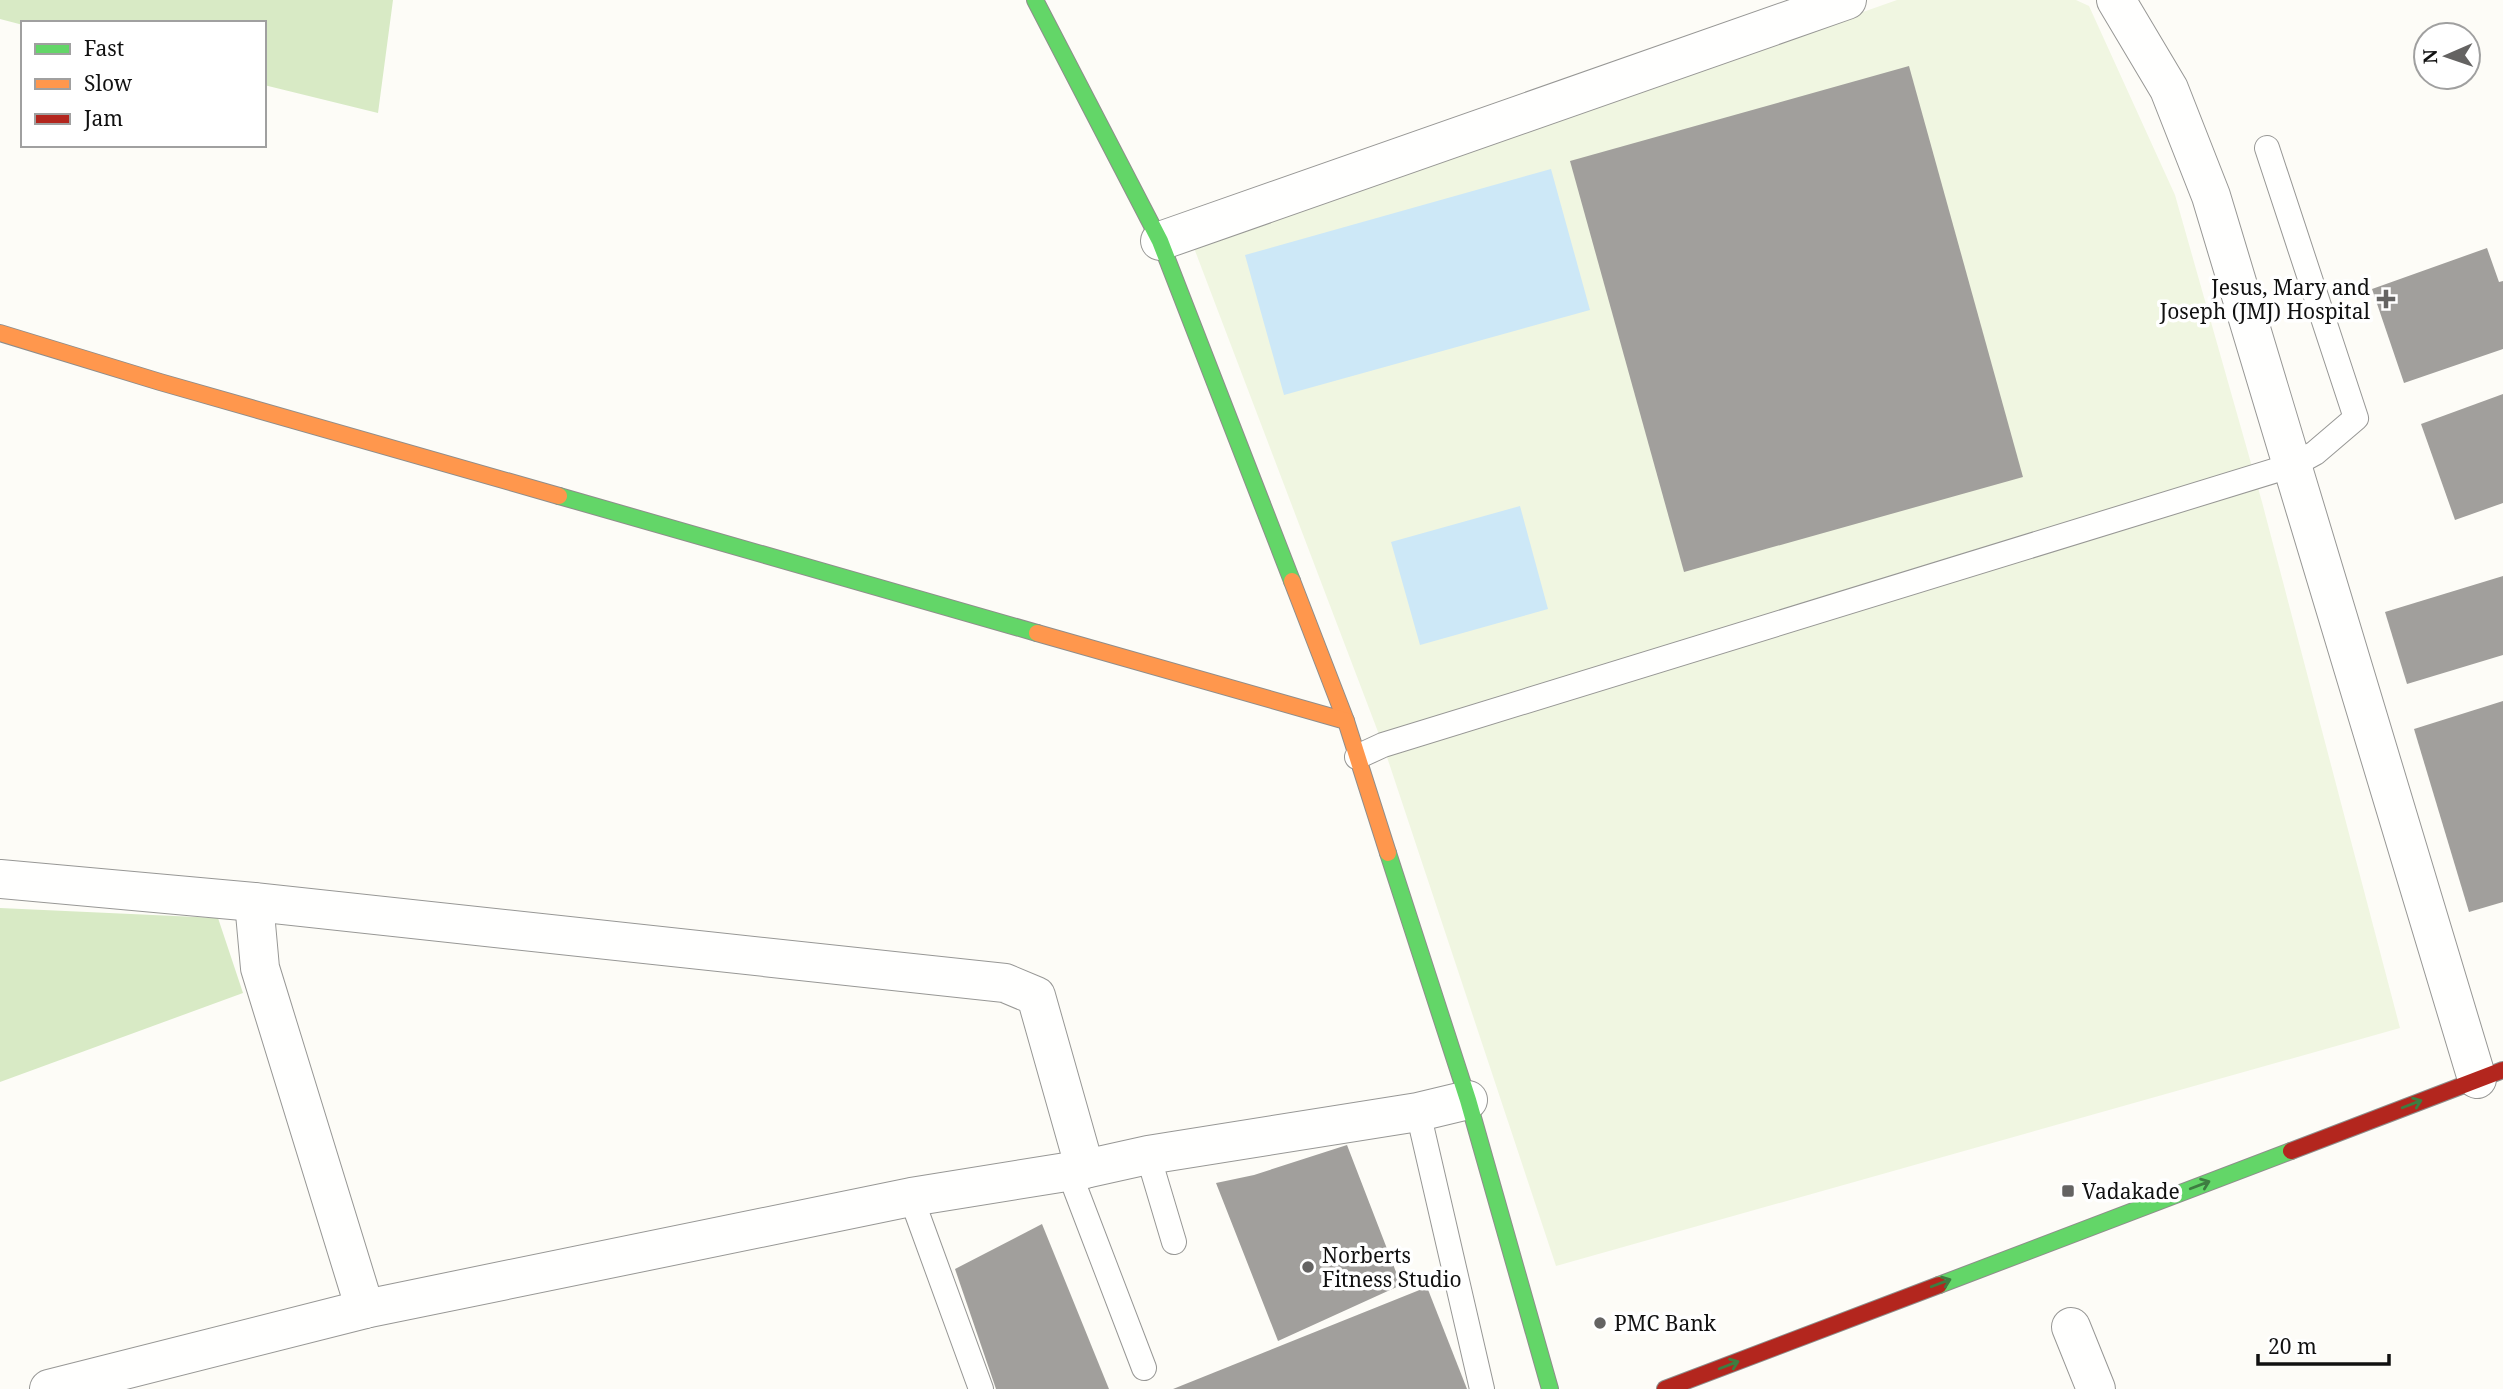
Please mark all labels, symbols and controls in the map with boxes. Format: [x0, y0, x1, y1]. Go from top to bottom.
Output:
legend [21, 21, 266, 147]
north arrow [2412, 21, 2482, 91]
text: Fast [84, 34, 124, 62]
text: N [2417, 49, 2443, 65]
text: Slow [84, 69, 133, 97]
text: Jam [83, 104, 123, 132]
place label: Jesus, Mary and Joseph (JMJ) Hospital [2159, 273, 2370, 325]
marker: Jesus, Mary and Joseph (JMJ) Hospital [2376, 289, 2396, 309]
one-way arrow [2401, 1096, 2423, 1109]
place label: Vadakade [2082, 1177, 2180, 1205]
one-way arrow [2188, 1177, 2210, 1190]
marker: Vadakade [2060, 1183, 2076, 1199]
place label: Norberts Fitness Studio [1322, 1241, 1462, 1293]
marker: Norberts Fitness Studio [1300, 1259, 1316, 1275]
one-way arrow [1930, 1276, 1952, 1289]
place label: PMC Bank [1614, 1309, 1717, 1337]
marker: PMC Bank [1592, 1315, 1608, 1331]
scale bar [2258, 1322, 2389, 1366]
text: 20 m [2268, 1332, 2317, 1360]
one-way arrow [1717, 1357, 1739, 1370]

